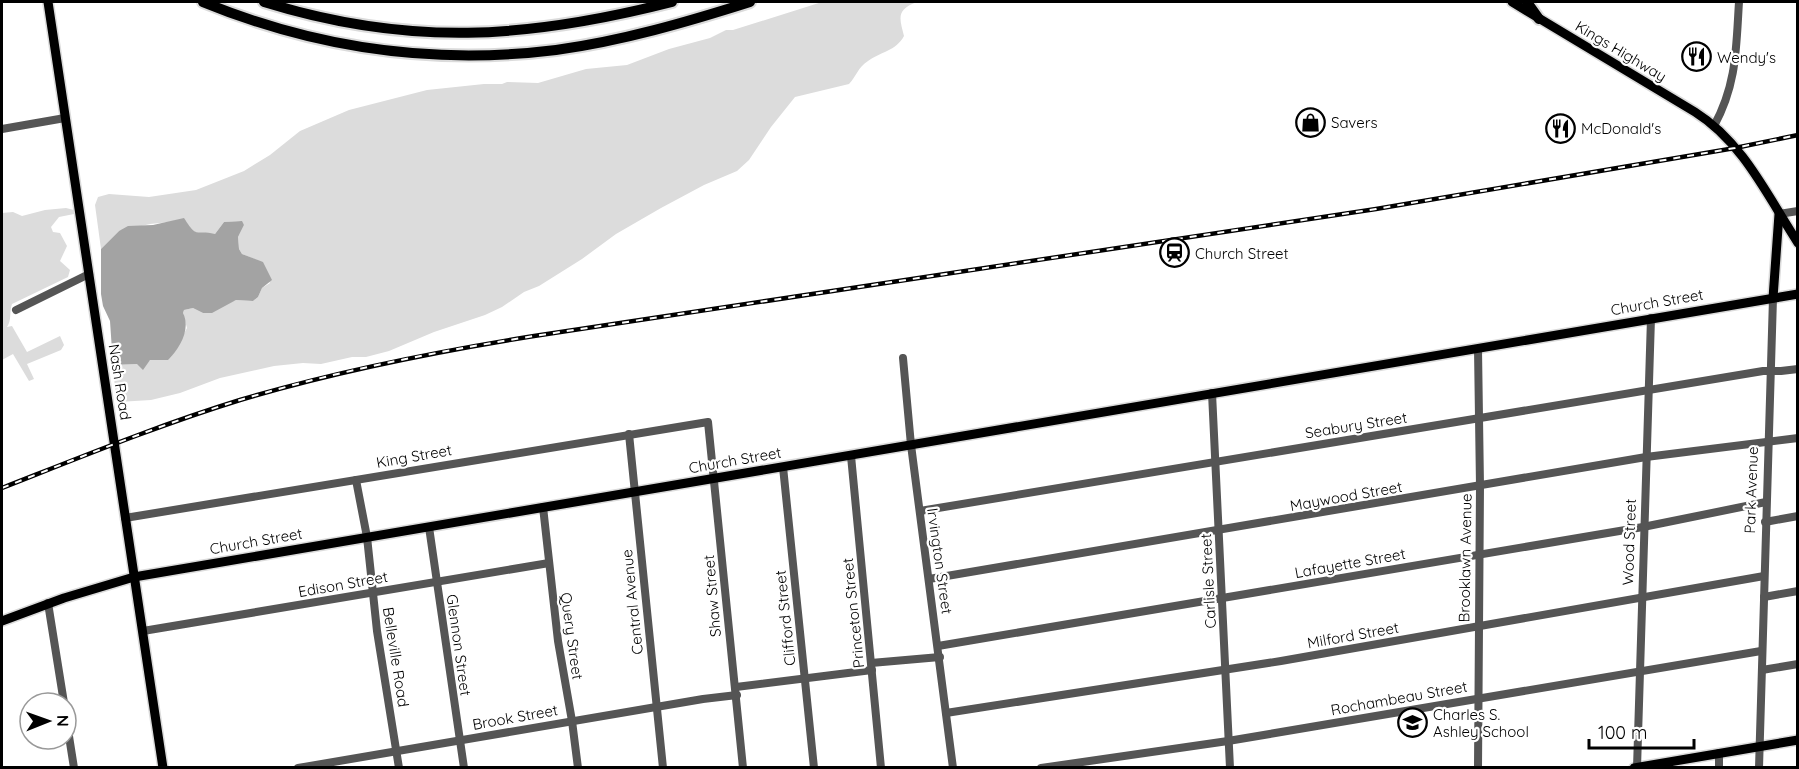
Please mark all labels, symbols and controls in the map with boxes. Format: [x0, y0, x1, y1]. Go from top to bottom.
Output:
street label: Kings Highway [1572, 16, 1670, 86]
restaurant icon: Wendy's [1680, 41, 1712, 73]
place label: Wendy's [1717, 48, 1776, 67]
shop icon: Savers [1294, 106, 1326, 138]
restaurant icon: McDonald's [1544, 112, 1576, 144]
place label: Savers [1331, 113, 1378, 132]
place label: McDonald's [1581, 119, 1661, 138]
station icon: Church Street [1158, 237, 1190, 269]
place label: Church Street [1195, 244, 1289, 263]
street label: Church Street [1609, 285, 1705, 319]
street label: Nash Road [105, 343, 135, 421]
street label: Seabury Street [1304, 408, 1408, 442]
street label: King Street [375, 440, 453, 472]
street label: Church Street [687, 443, 783, 477]
street label: Park Avenue [1740, 446, 1762, 534]
street label: Maywood Street [1288, 477, 1404, 515]
street label: Brooklawn Avenue [1454, 493, 1476, 623]
street label: Wood Street [1618, 498, 1640, 586]
street label: Irvington Street [923, 507, 957, 615]
street label: Church Street [208, 524, 304, 558]
street label: Carlisle Street [1196, 533, 1220, 629]
street label: Lafayette Street [1293, 544, 1407, 582]
street label: Central Avenue [617, 549, 647, 655]
street label: Shaw Street [699, 554, 725, 638]
street label: Princeton Street [838, 557, 868, 669]
street label: Edison Street [297, 567, 389, 601]
street label: Clifford Street [771, 569, 799, 667]
street label: Query Street [556, 591, 588, 681]
street label: Glennon Street [442, 593, 476, 697]
street label: Belleville Road [379, 606, 413, 708]
street label: Milford Street [1306, 618, 1400, 652]
street label: Rochambeau Street [1329, 677, 1469, 719]
north arrow [18, 691, 78, 751]
street label: Brook Street [471, 700, 559, 734]
place label: Charles S. Ashley School [1433, 705, 1529, 741]
school or university icon: Charles S. Ashley School [1396, 707, 1428, 739]
scale bar [1589, 712, 1694, 750]
text: N [53, 715, 73, 727]
text: 100 m [1598, 721, 1647, 744]

